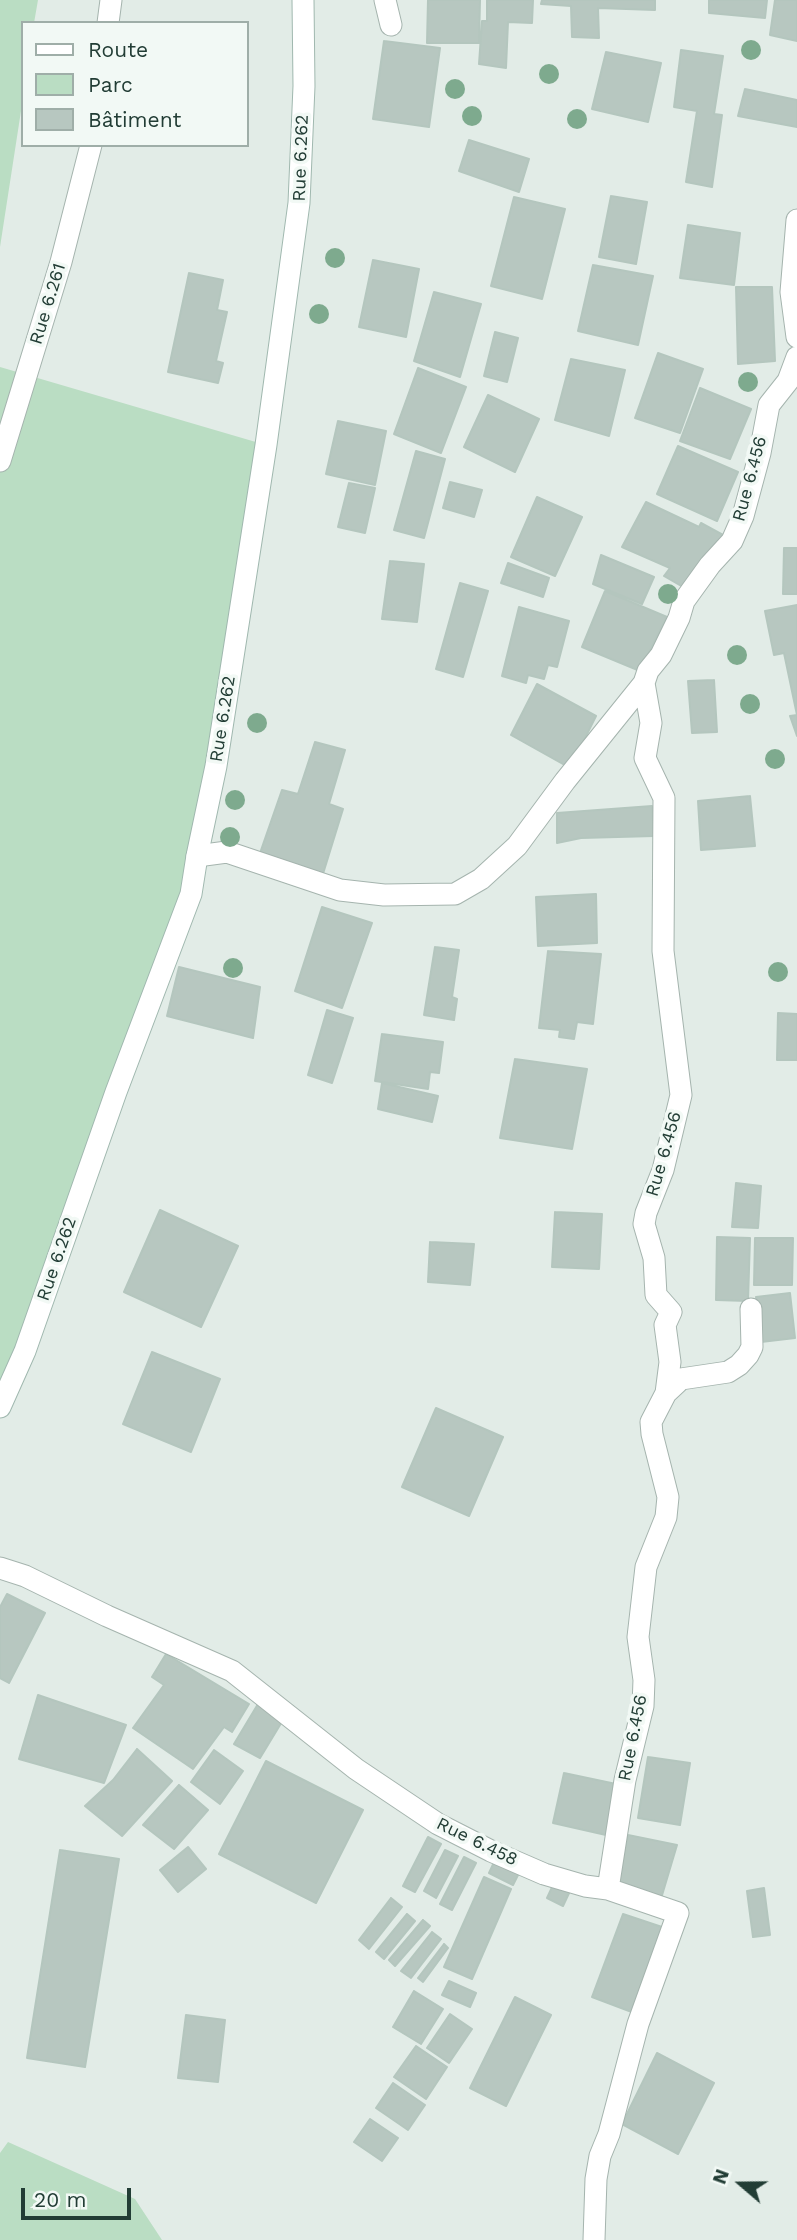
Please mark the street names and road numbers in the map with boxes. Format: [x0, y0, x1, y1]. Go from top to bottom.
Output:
street label: Rue 6.262 [289, 114, 313, 202]
street label: Rue 6.261 [25, 261, 71, 347]
street label: Rue 6.456 [728, 434, 772, 524]
street label: Rue 6.262 [206, 674, 240, 764]
street label: Rue 6.456 [642, 1109, 686, 1199]
street label: Rue 6.262 [33, 1214, 81, 1304]
street label: Rue 6.456 [614, 1693, 652, 1783]
street label: Rue 6.458 [433, 1813, 521, 1871]

